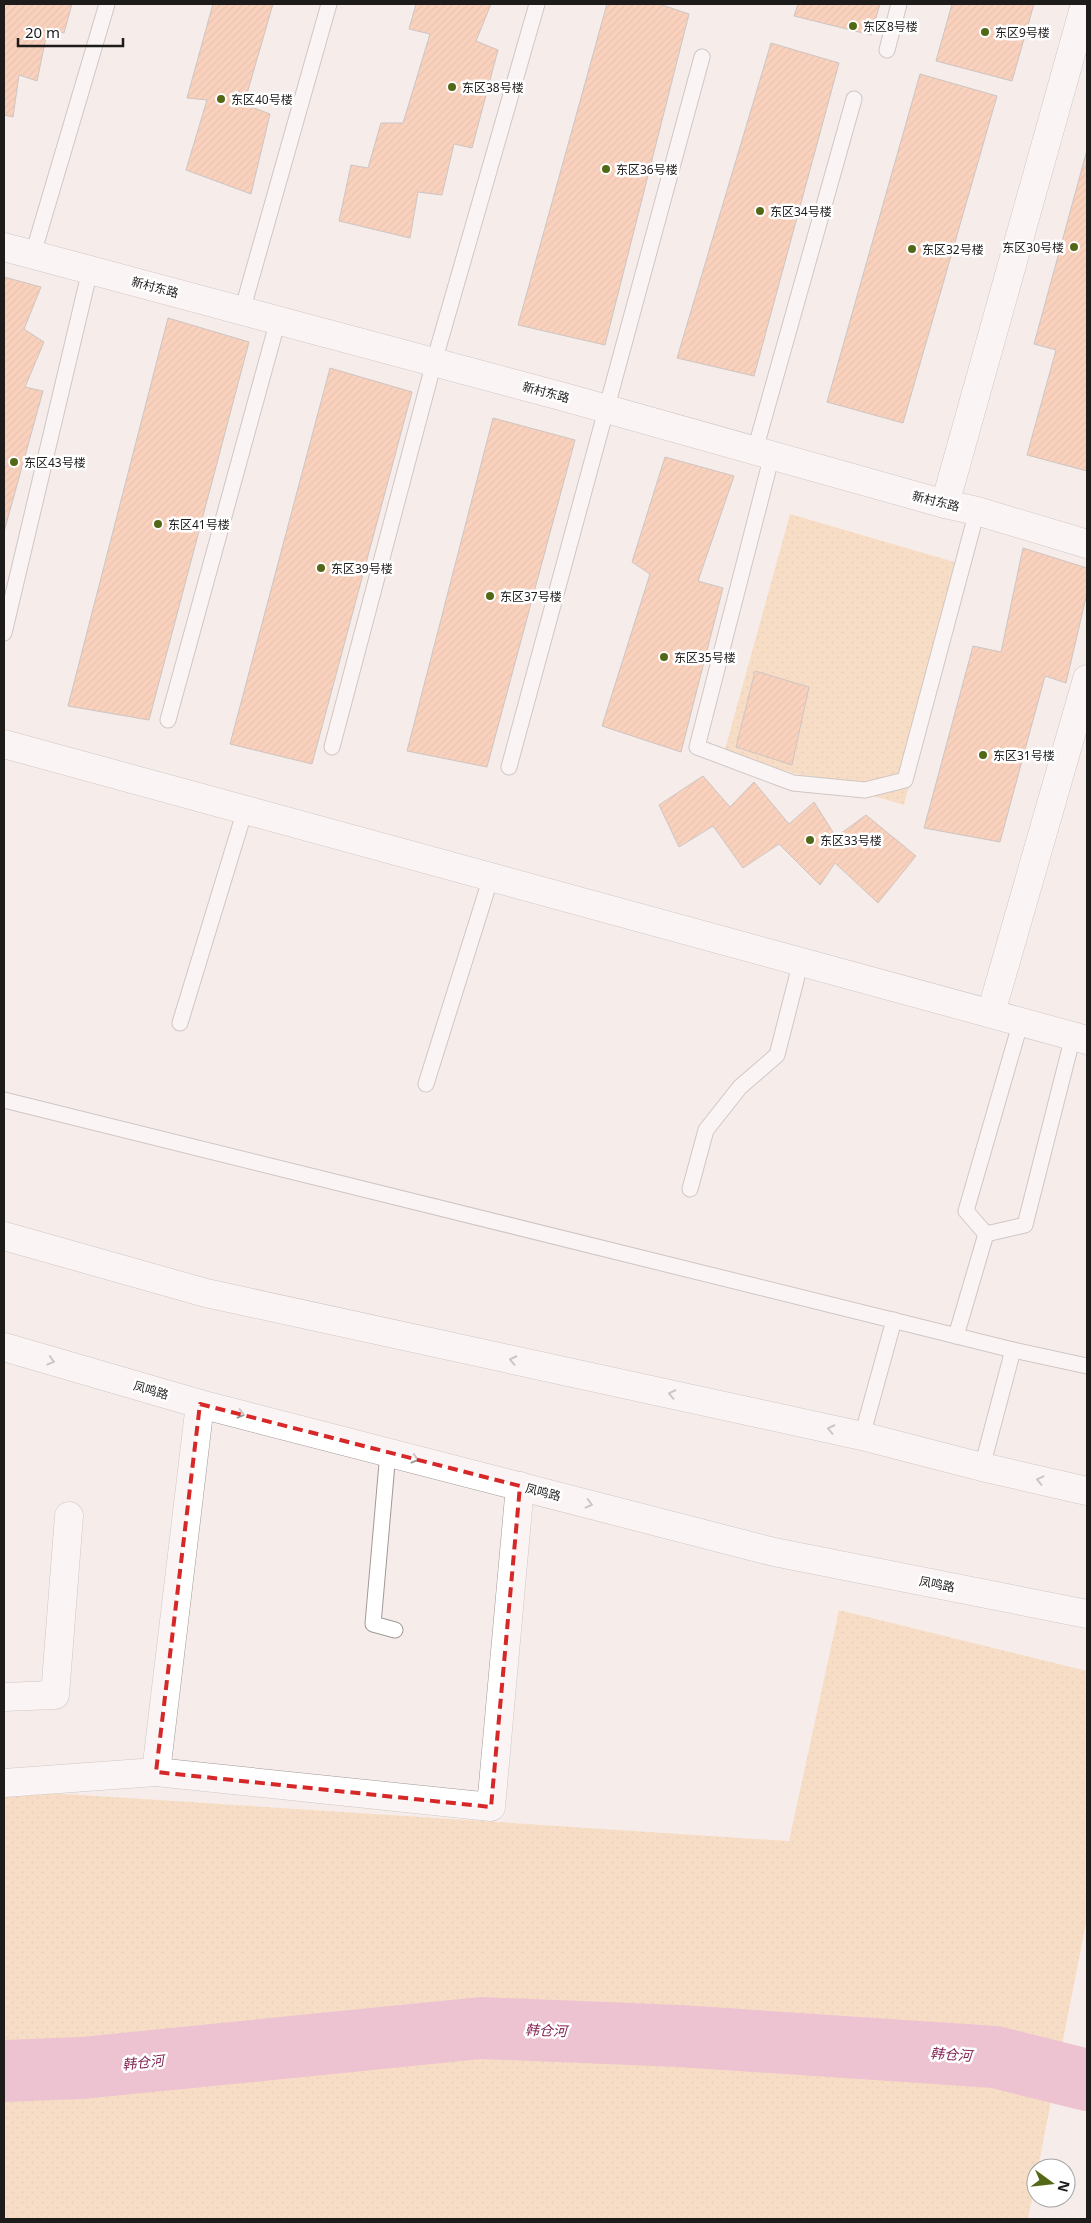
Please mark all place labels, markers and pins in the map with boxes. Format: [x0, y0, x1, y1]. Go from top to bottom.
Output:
place label: 东区8号楼 [863, 18, 918, 35]
marker: 东区8号楼 [847, 20, 859, 32]
place label: 东区9号楼 [995, 24, 1050, 41]
marker: 东区9号楼 [979, 26, 991, 38]
place label: 东区38号楼 [462, 79, 524, 96]
marker: 东区38号楼 [446, 81, 458, 93]
place label: 东区40号楼 [231, 91, 293, 108]
marker: 东区40号楼 [215, 93, 227, 105]
place label: 东区36号楼 [616, 161, 678, 178]
marker: 东区36号楼 [600, 163, 612, 175]
place label: 东区34号楼 [770, 203, 832, 220]
marker: 东区34号楼 [754, 205, 766, 217]
place label: 东区30号楼 [1002, 239, 1064, 256]
place label: 东区32号楼 [922, 241, 984, 258]
marker: 东区30号楼 [1068, 241, 1080, 253]
marker: 东区32号楼 [906, 243, 918, 255]
place label: 东区43号楼 [24, 454, 86, 471]
marker: 东区43号楼 [8, 456, 20, 468]
place label: 东区41号楼 [168, 516, 230, 533]
marker: 东区41号楼 [152, 518, 164, 530]
place label: 东区39号楼 [331, 560, 393, 577]
marker: 东区39号楼 [315, 562, 327, 574]
place label: 东区37号楼 [500, 588, 562, 605]
marker: 东区37号楼 [484, 590, 496, 602]
place label: 东区35号楼 [674, 649, 736, 666]
marker: 东区35号楼 [658, 651, 670, 663]
place label: 东区31号楼 [993, 747, 1055, 764]
marker: 东区31号楼 [977, 749, 989, 761]
place label: 东区33号楼 [820, 832, 882, 849]
marker: 东区33号楼 [804, 834, 816, 846]

